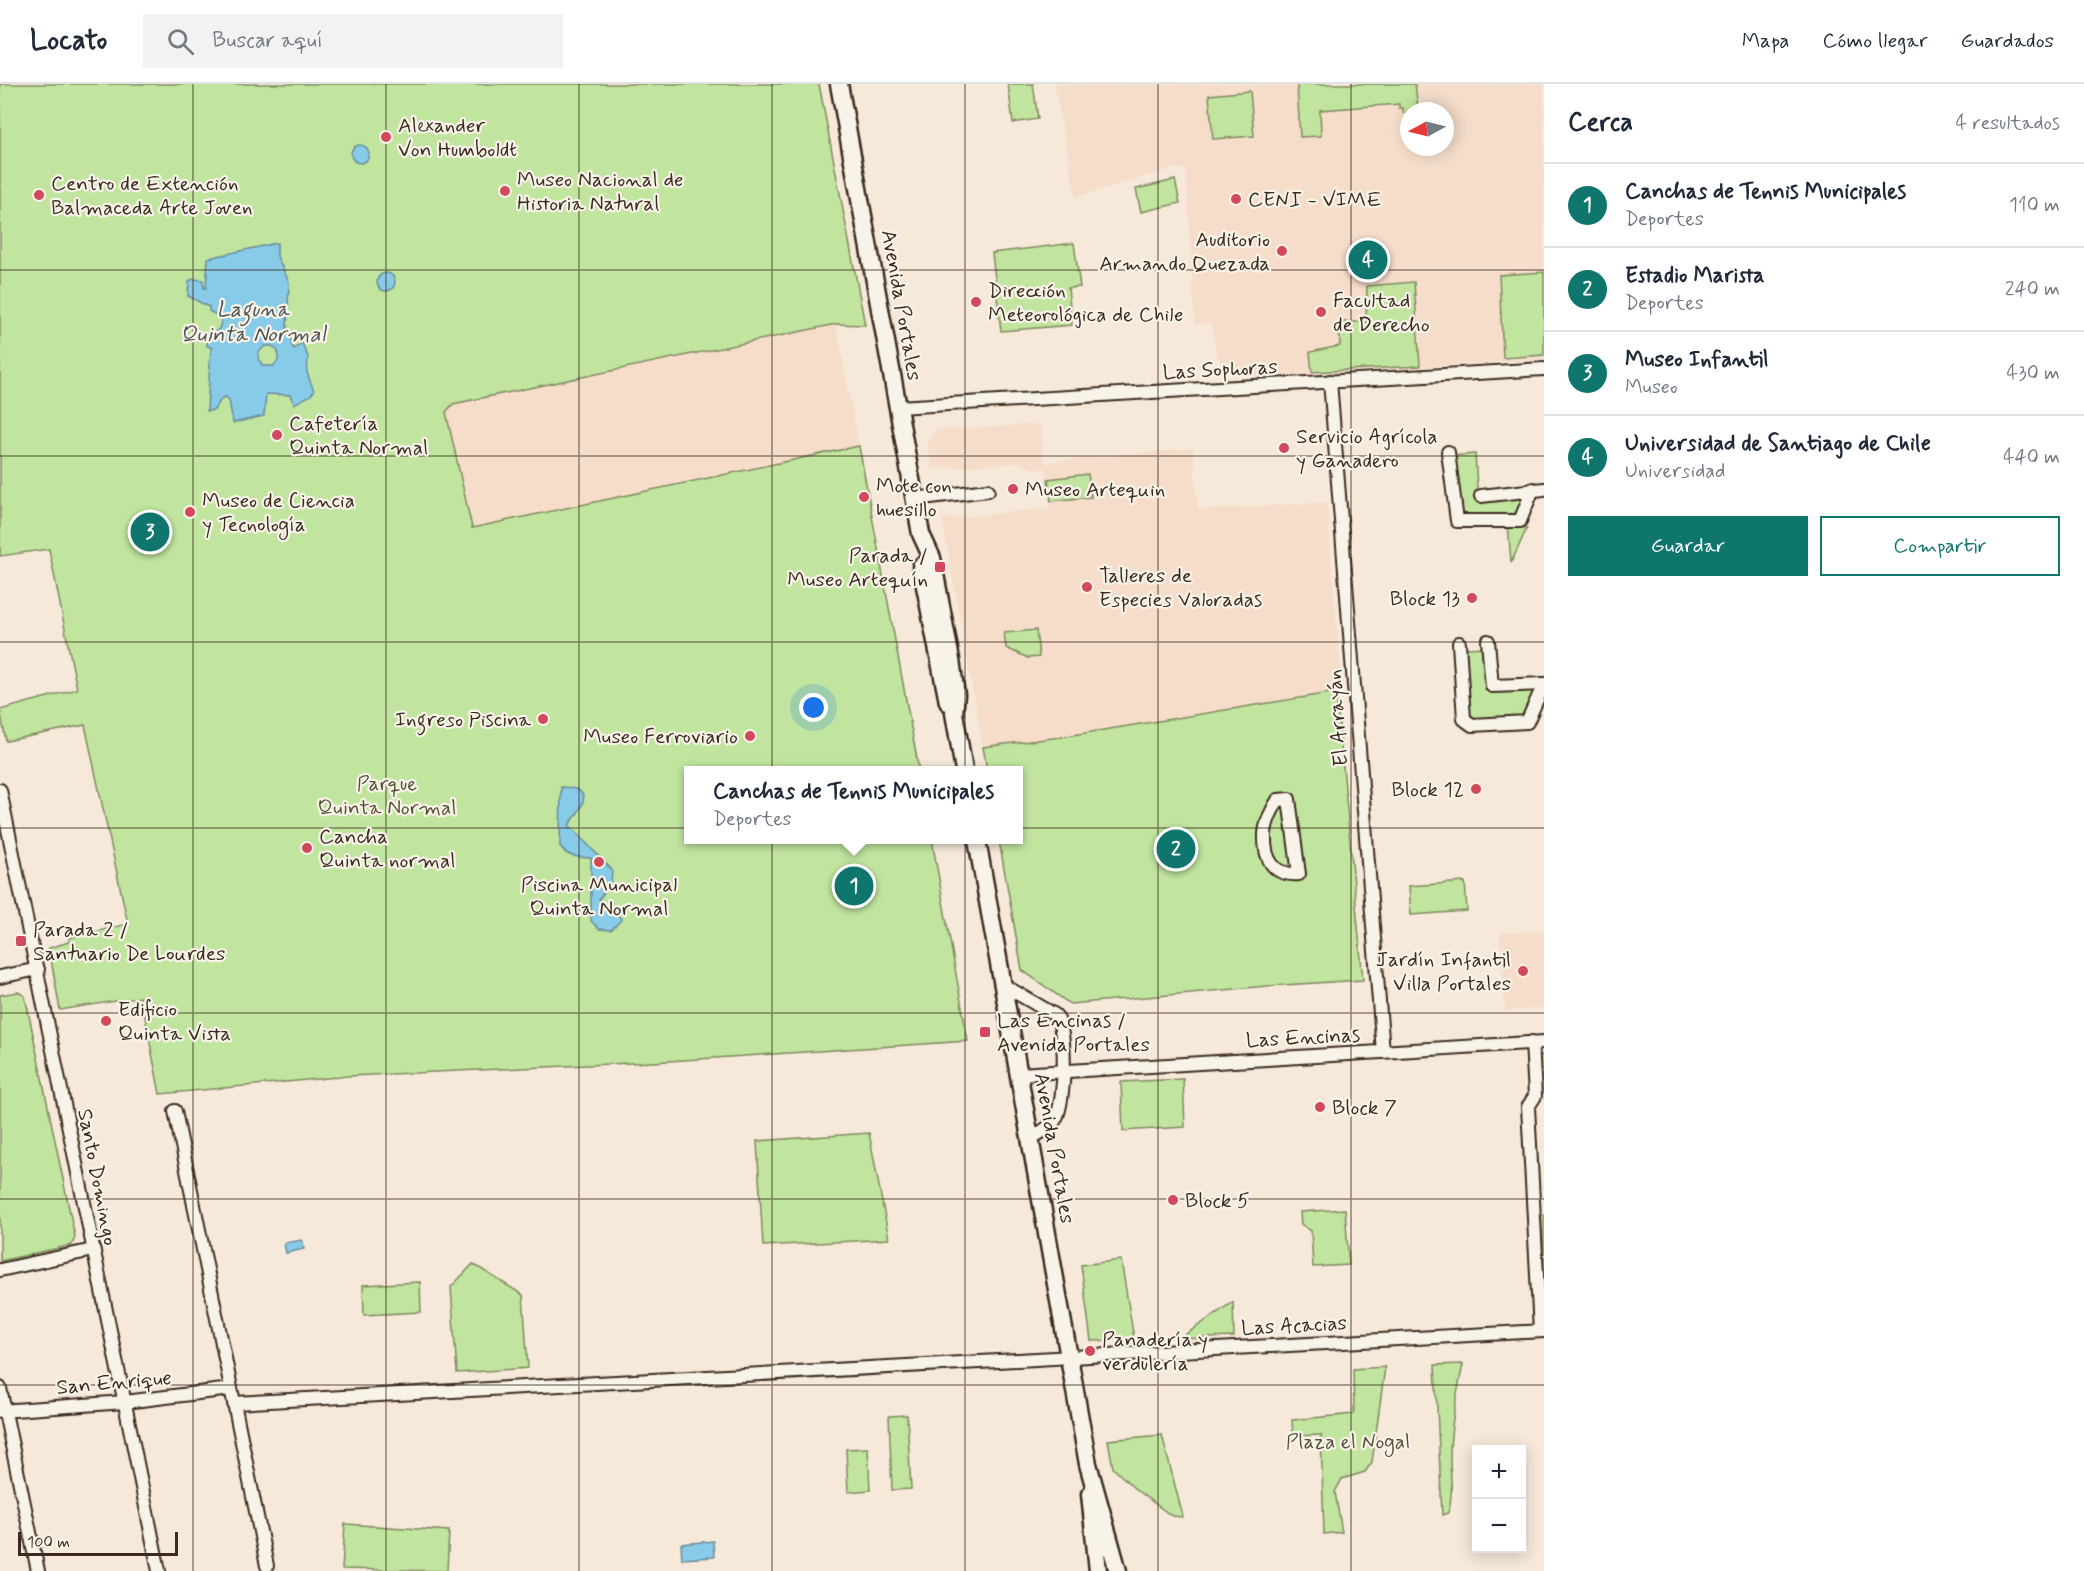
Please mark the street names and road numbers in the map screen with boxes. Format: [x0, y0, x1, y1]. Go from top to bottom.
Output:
street label: Avenida Portales [874, 227, 928, 383]
street label: Las Sophoras [1162, 353, 1278, 387]
street label: El Arrayán [1321, 668, 1355, 767]
street label: Las Encinas [1245, 1021, 1361, 1055]
street label: Avenida Portales [1027, 1070, 1081, 1226]
street label: Santo Domingo [70, 1106, 124, 1248]
street label: Las Acacias [1240, 1309, 1348, 1343]
street label: San Enrique [55, 1364, 173, 1402]

